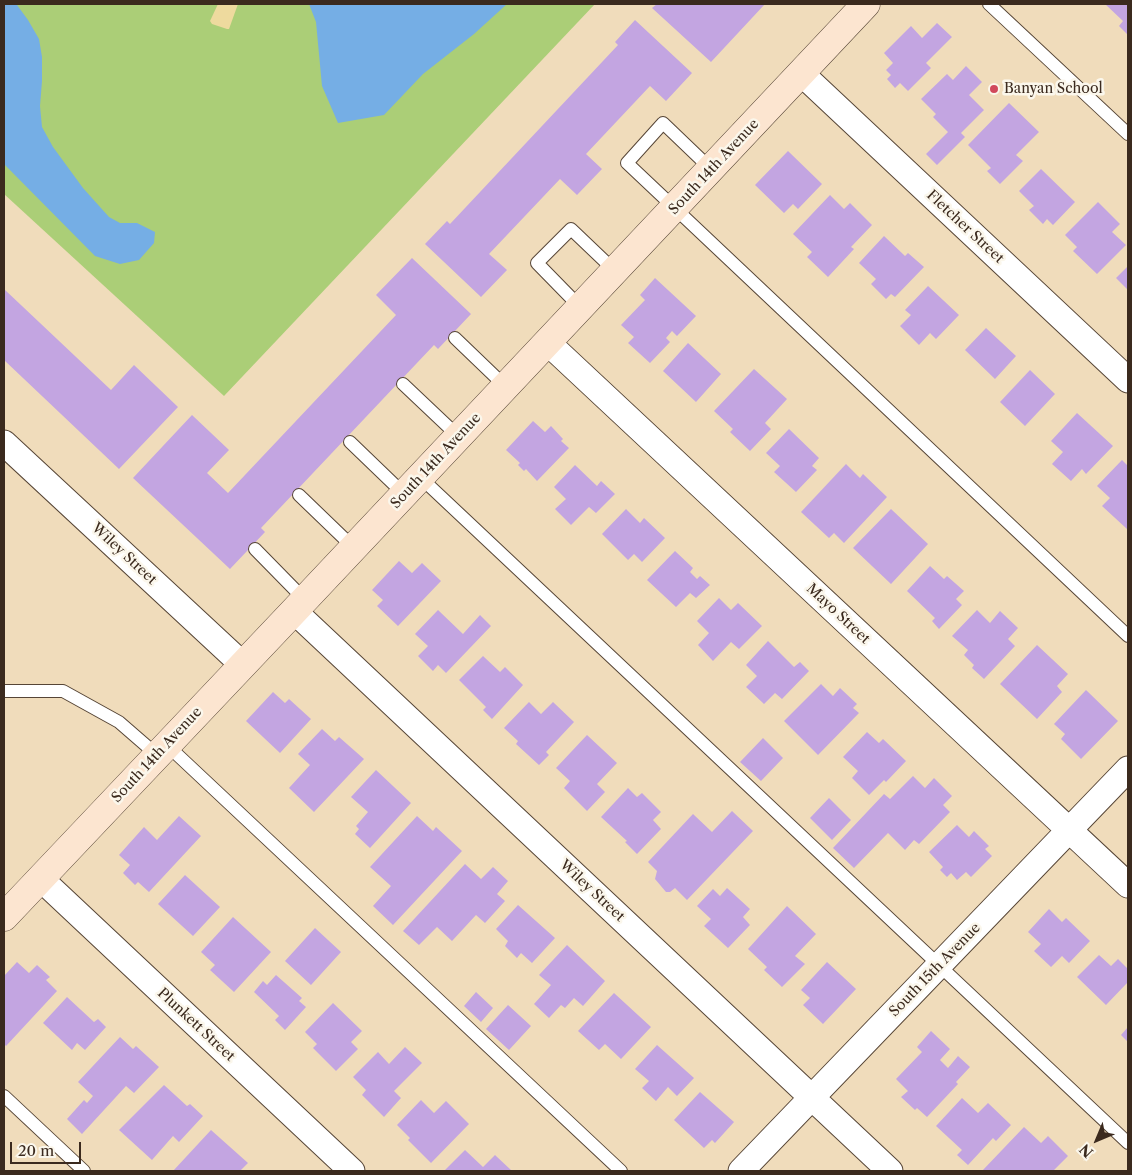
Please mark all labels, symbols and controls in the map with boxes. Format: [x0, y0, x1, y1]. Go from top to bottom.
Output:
place label: Banyan School [1004, 81, 1103, 97]
marker: Banyan School [988, 83, 1000, 95]
street label: South 14th Avenue [665, 116, 763, 218]
street label: Fletcher Street [923, 187, 1007, 267]
street label: South 14th Avenue [387, 410, 485, 512]
street label: Wiley Street [88, 520, 160, 588]
street label: Mayo Street [803, 580, 873, 648]
street label: South 14th Avenue [108, 704, 206, 806]
street label: Wiley Street [556, 857, 628, 925]
street label: South 15th Avenue [886, 920, 984, 1020]
street label: Plunkett Street [154, 985, 238, 1065]
north arrow [1072, 1115, 1122, 1165]
scale bar [12, 1132, 84, 1164]
text: N [1076, 1140, 1097, 1161]
text: 20 m [18, 1141, 54, 1160]

